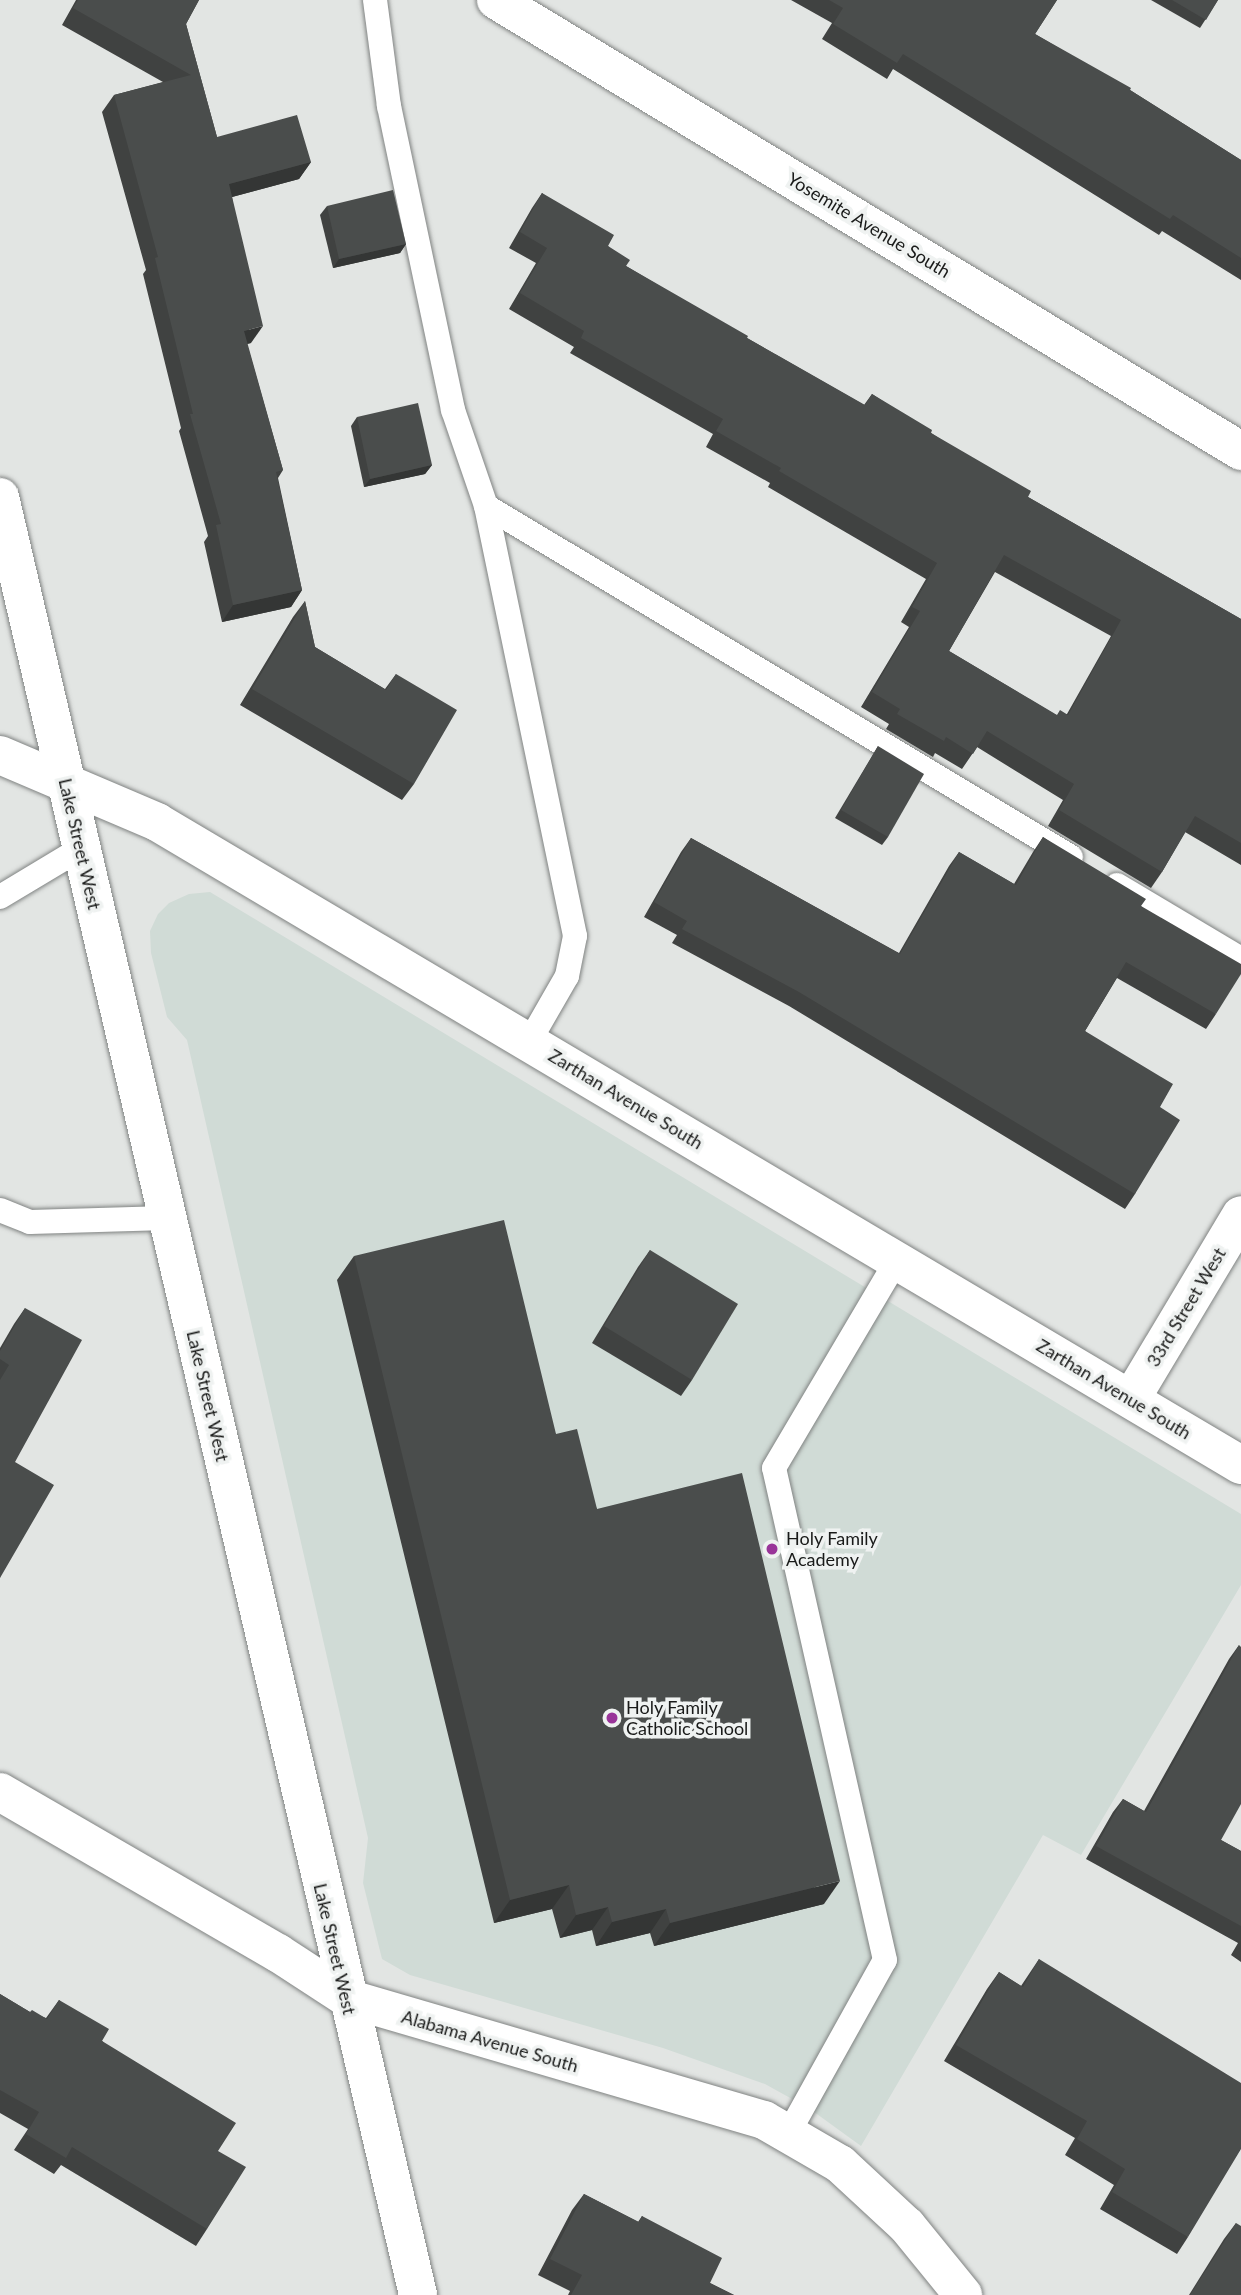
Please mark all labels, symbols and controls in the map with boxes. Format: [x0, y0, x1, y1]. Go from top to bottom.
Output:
street label: Yosemite Avenue South [783, 168, 955, 282]
street label: Lake Street West [54, 776, 106, 912]
street label: Zarthan Avenue South [545, 1044, 707, 1154]
street label: 33rd Street West [1142, 1244, 1230, 1370]
street label: Lake Street West [182, 1328, 234, 1464]
street label: Zarthan Avenue South [1033, 1334, 1195, 1444]
place label: Holy Family Academy [786, 1528, 878, 1570]
marker: Holy Family Academy [764, 1541, 780, 1557]
place label: Holy Family Catholic School [626, 1697, 748, 1740]
marker: Holy Family Catholic School [604, 1710, 620, 1726]
street label: Lake Street West [309, 1881, 361, 2017]
street label: Alabama Avenue South [399, 2005, 581, 2077]

